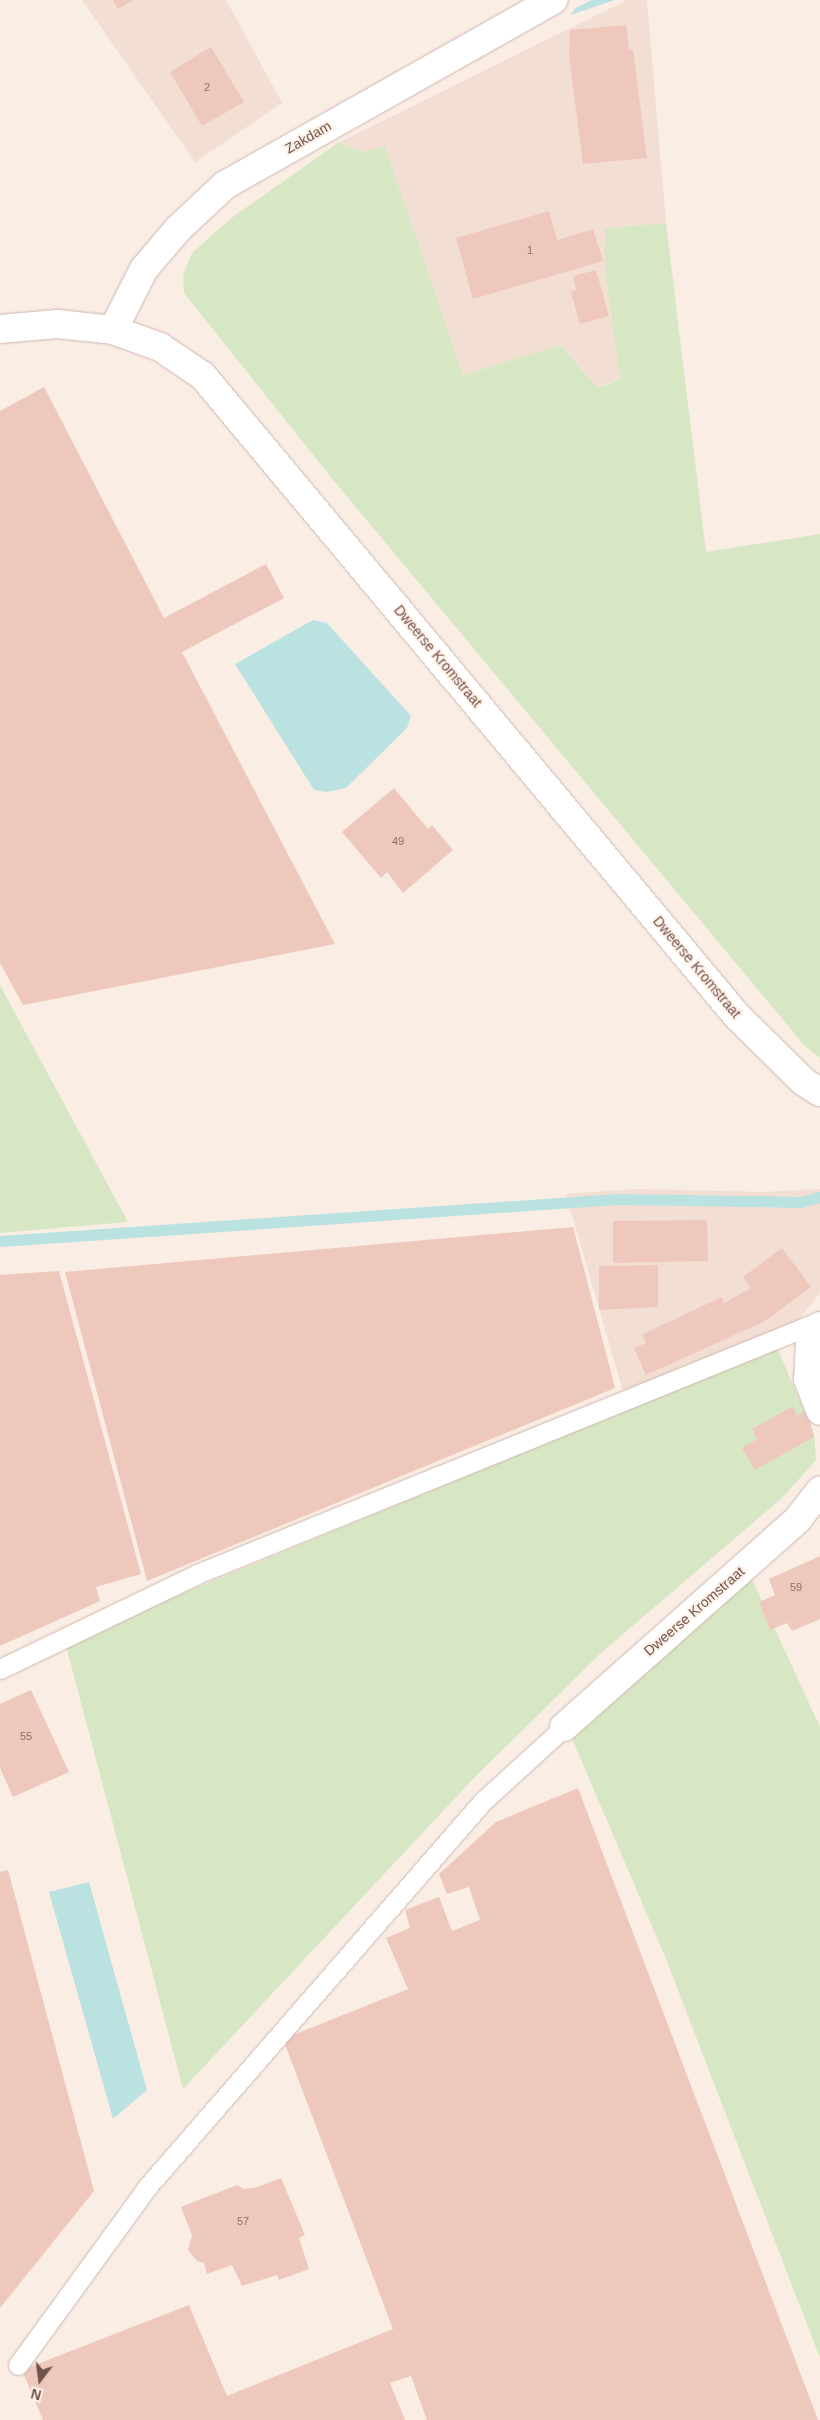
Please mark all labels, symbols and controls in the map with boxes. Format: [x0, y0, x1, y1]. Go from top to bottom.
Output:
house number: 2 [204, 80, 210, 94]
street label: Zakdam [282, 117, 334, 157]
house number: 1 [527, 243, 533, 257]
street label: Dweerse Kromstraat [391, 602, 485, 710]
house number: 49 [392, 834, 404, 848]
street label: Dweerse Kromstraat [650, 913, 744, 1021]
street label: Dweerse Kromstraat [640, 1563, 748, 1659]
house number: 59 [790, 1580, 802, 1594]
house number: 55 [20, 1729, 32, 1743]
house number: 57 [237, 2214, 249, 2228]
north arrow [15, 2355, 65, 2405]
text: N [29, 2385, 43, 2404]

